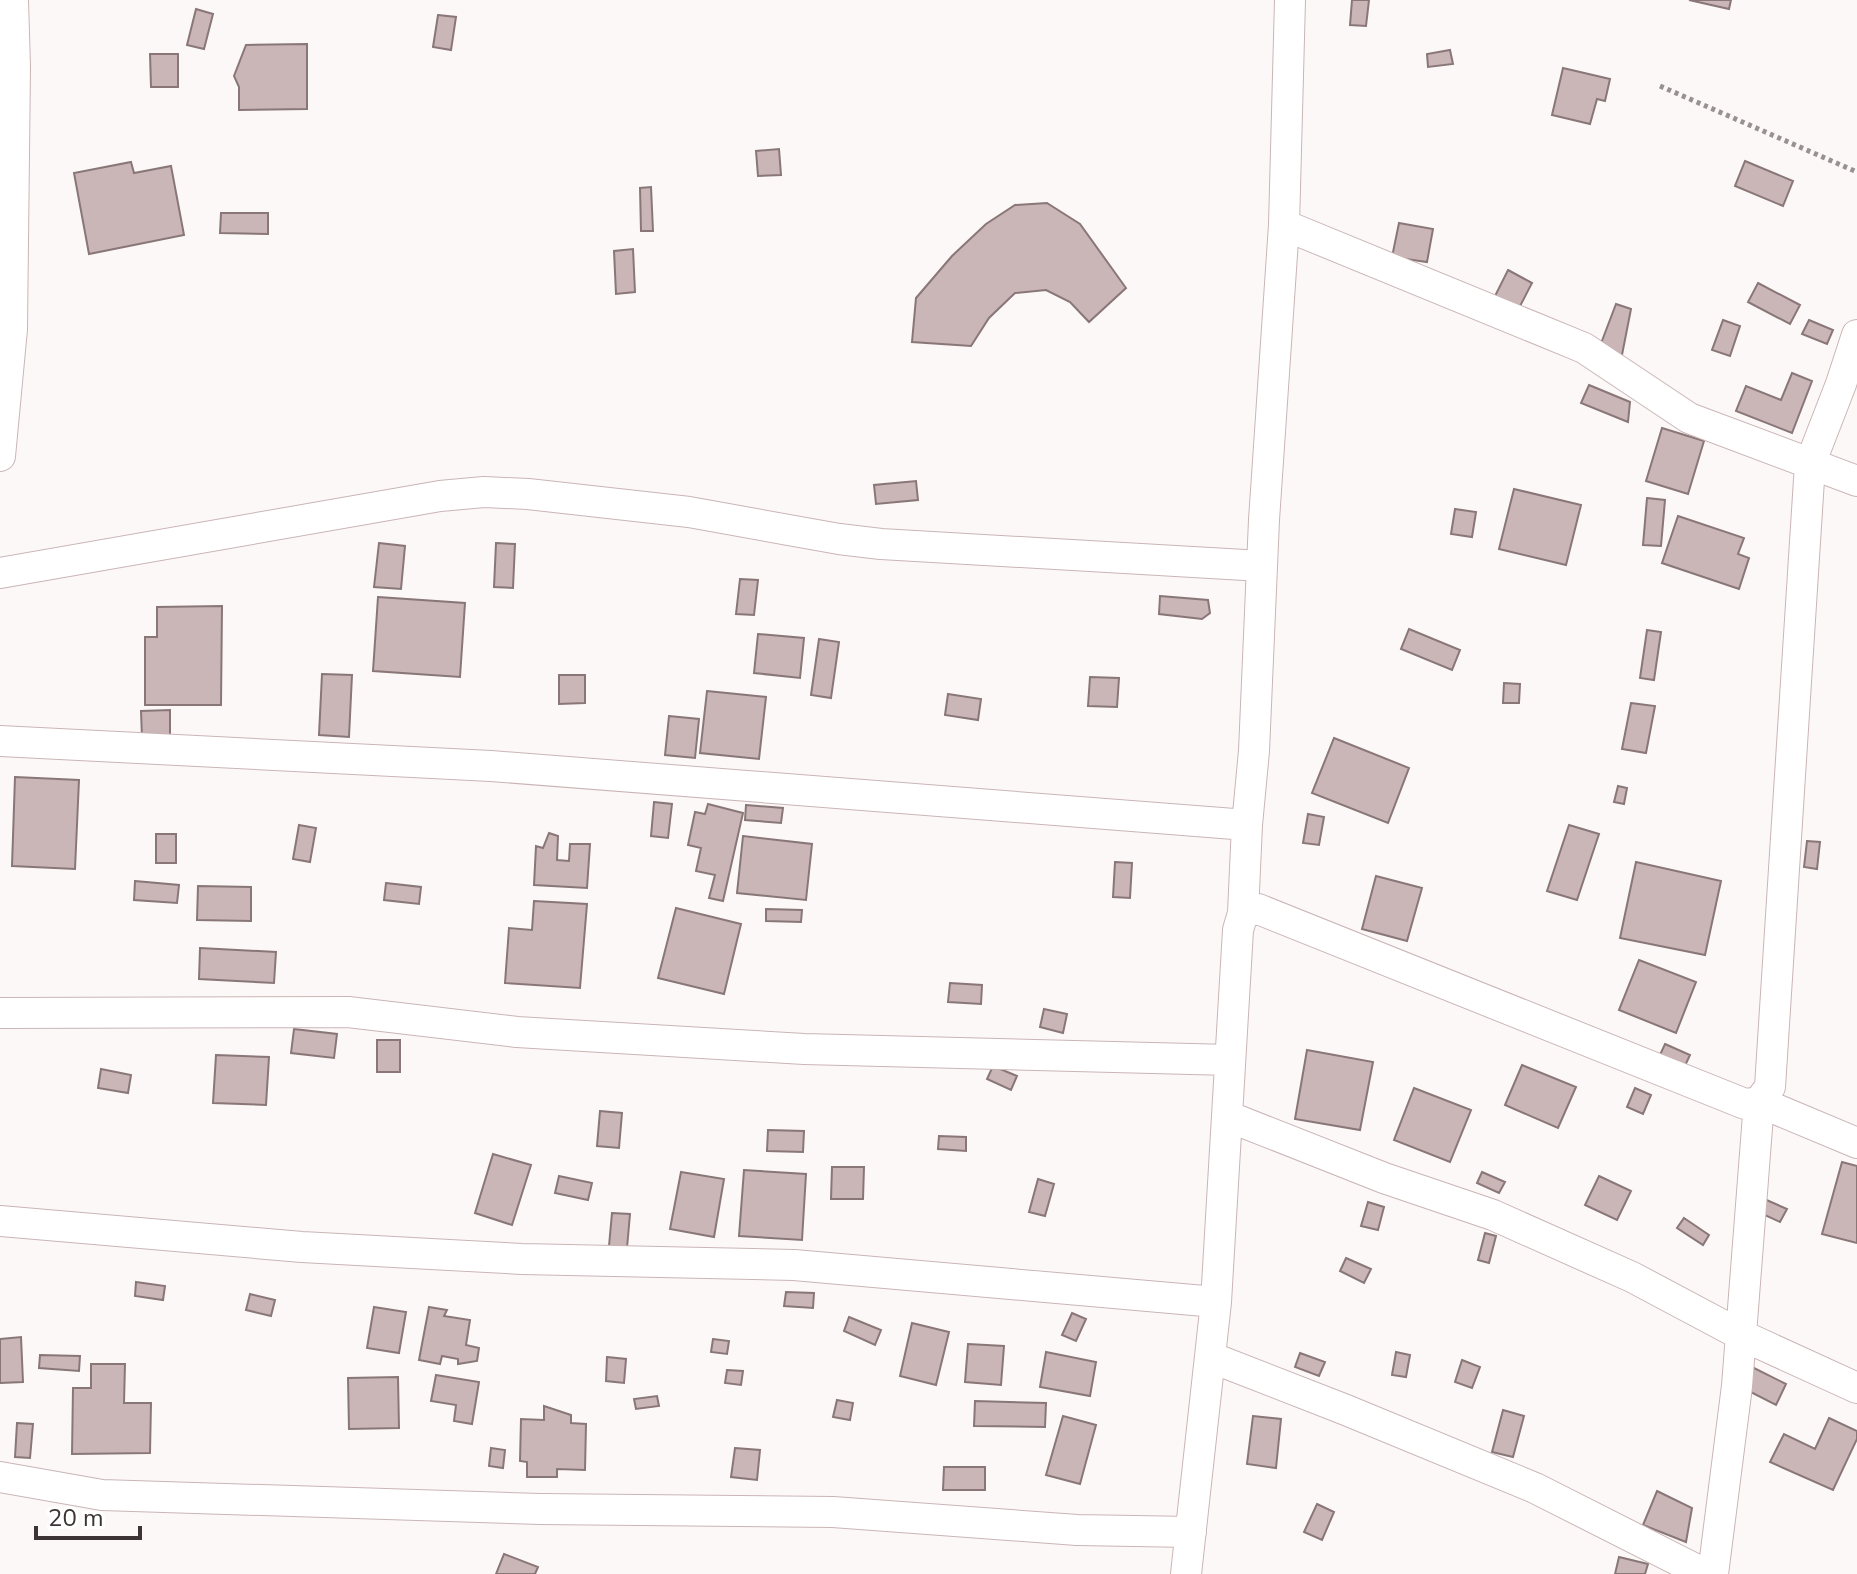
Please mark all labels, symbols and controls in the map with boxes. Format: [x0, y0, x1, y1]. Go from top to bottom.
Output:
scale bar [36, 1490, 140, 1540]
text: 20 m [48, 1502, 104, 1534]

